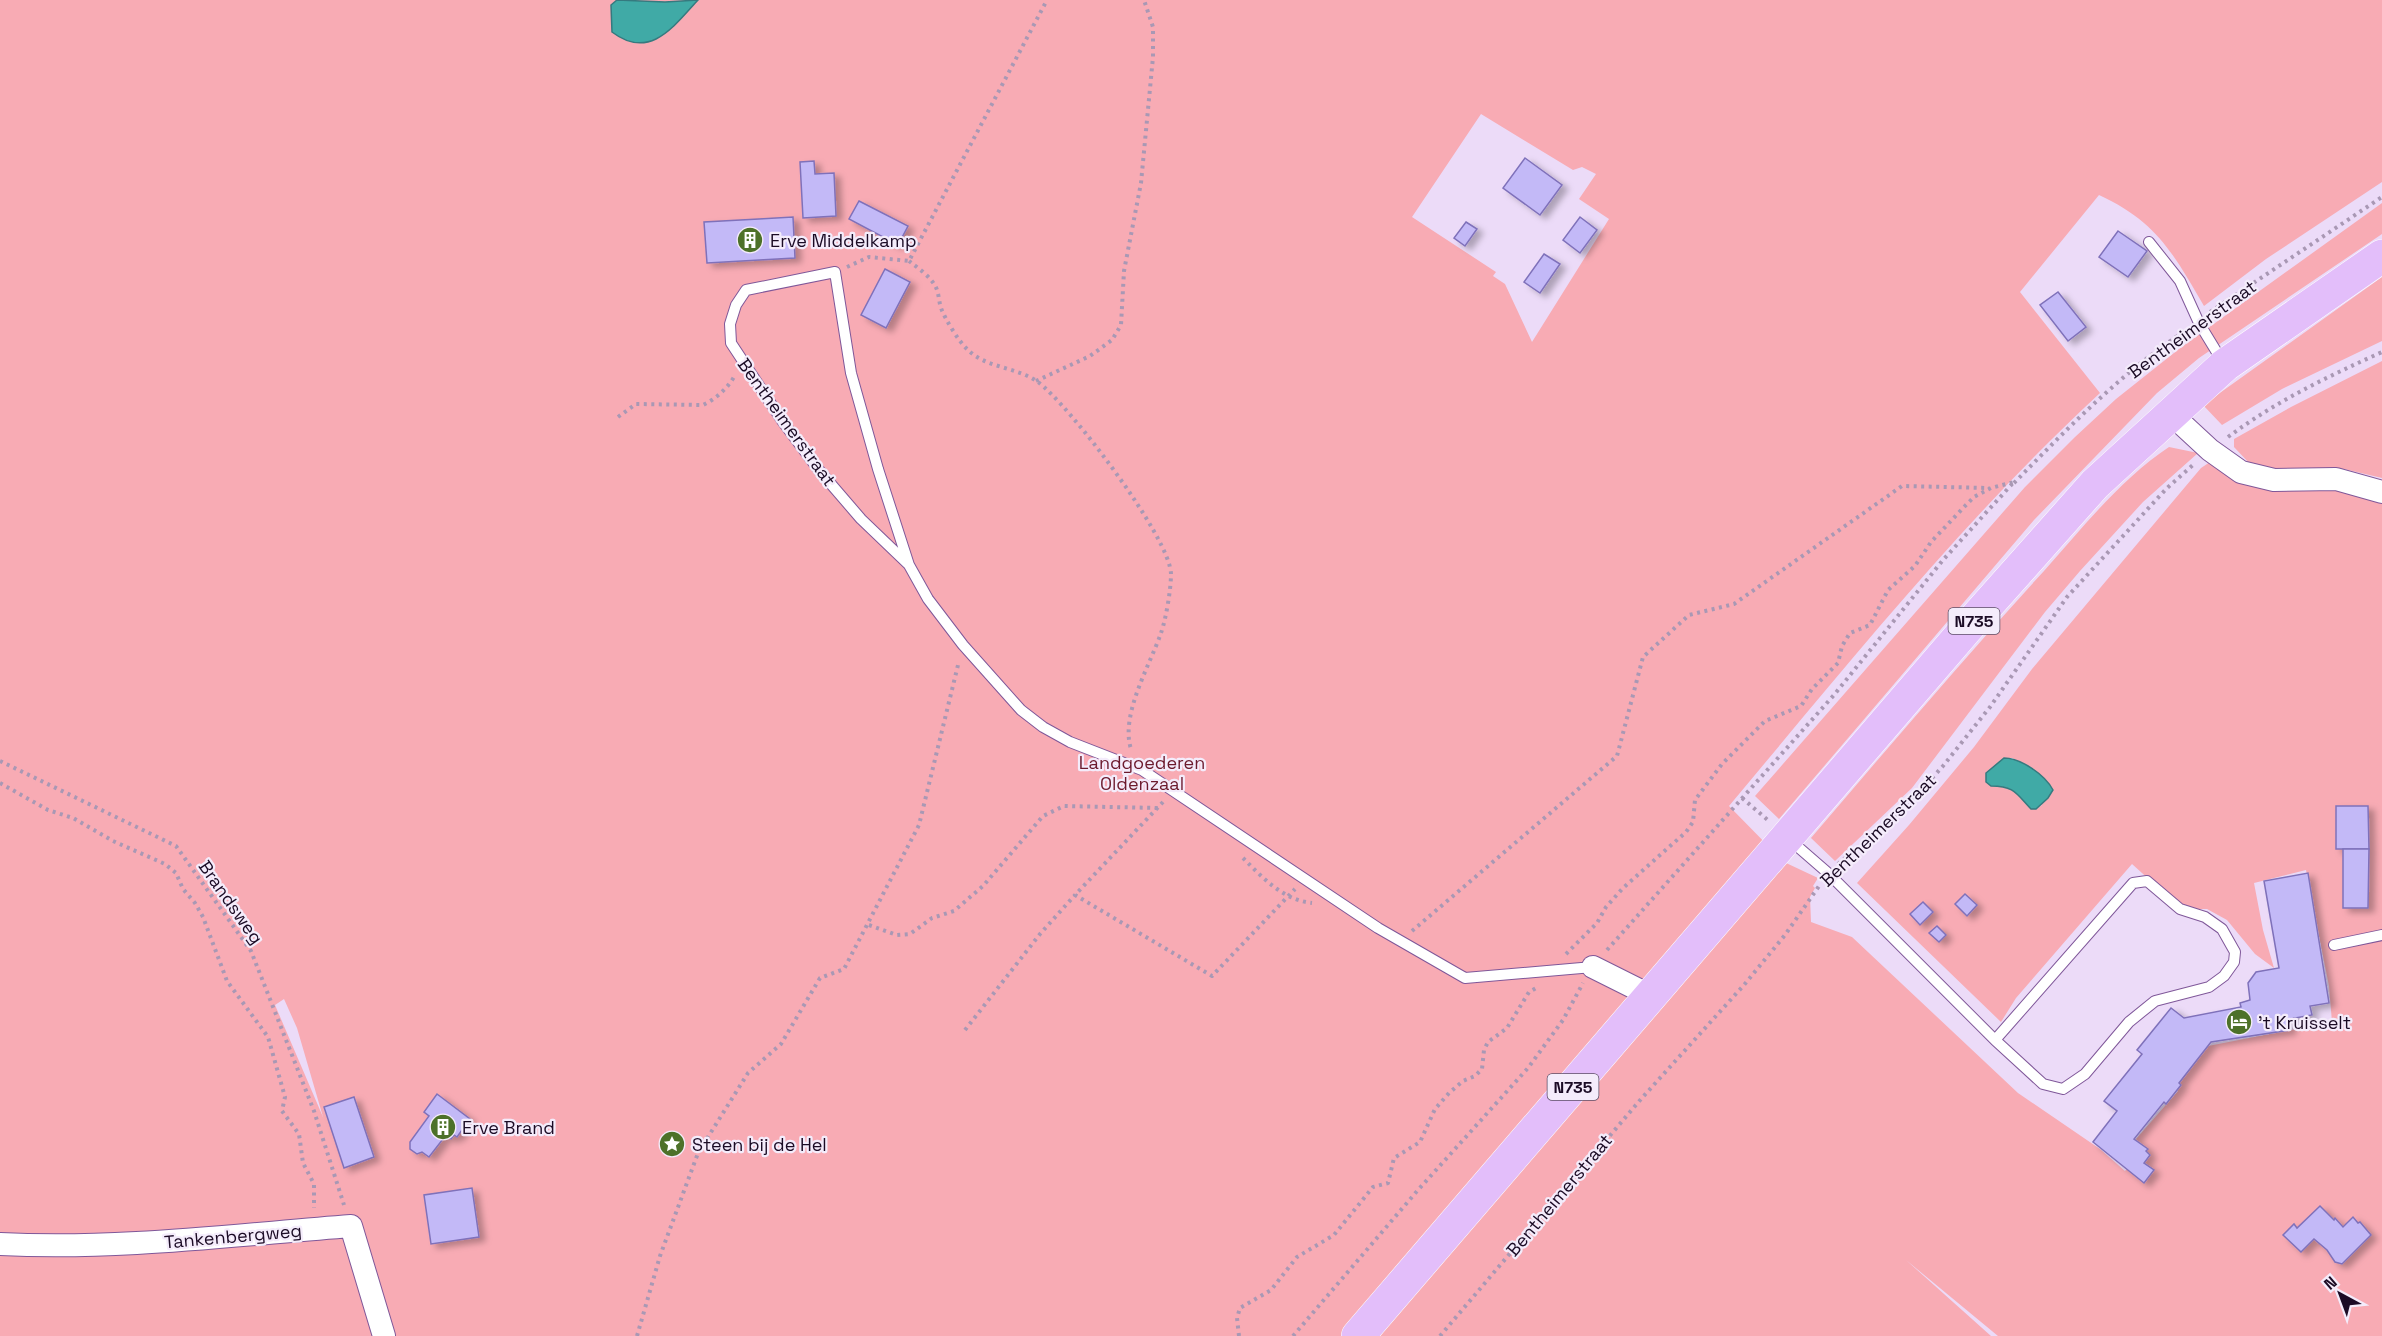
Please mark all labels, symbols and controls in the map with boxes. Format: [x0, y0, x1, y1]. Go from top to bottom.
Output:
building icon: Erve Middelkamp [735, 225, 765, 255]
place label: Erve Middelkamp [770, 229, 917, 252]
street label: Bentheimerstraat [2123, 275, 2261, 383]
street label: Bentheimerstraat [733, 353, 841, 491]
road number: N735 [1948, 608, 2000, 634]
park label: Landgoederen Oldenzaal [1079, 751, 1205, 795]
street label: Bentheimerstraat [1815, 769, 1941, 891]
street label: Brandsweg [194, 856, 268, 948]
hotel icon: 't Kruisselt [2224, 1007, 2254, 1037]
place label: 't Kruisselt [2258, 1011, 2351, 1034]
road number: N735 [1548, 1074, 1598, 1100]
building icon: Erve Brand [428, 1112, 458, 1142]
place label: Erve Brand [462, 1116, 555, 1139]
place icon: Steen bij de Hel [657, 1129, 687, 1159]
street label: Bentheimerstraat [1501, 1129, 1617, 1261]
place label: Steen bij de Hel [692, 1133, 827, 1156]
street label: Tankenbergweg [163, 1219, 303, 1253]
north arrow [2310, 1264, 2370, 1324]
text: N [2320, 1272, 2341, 1295]

